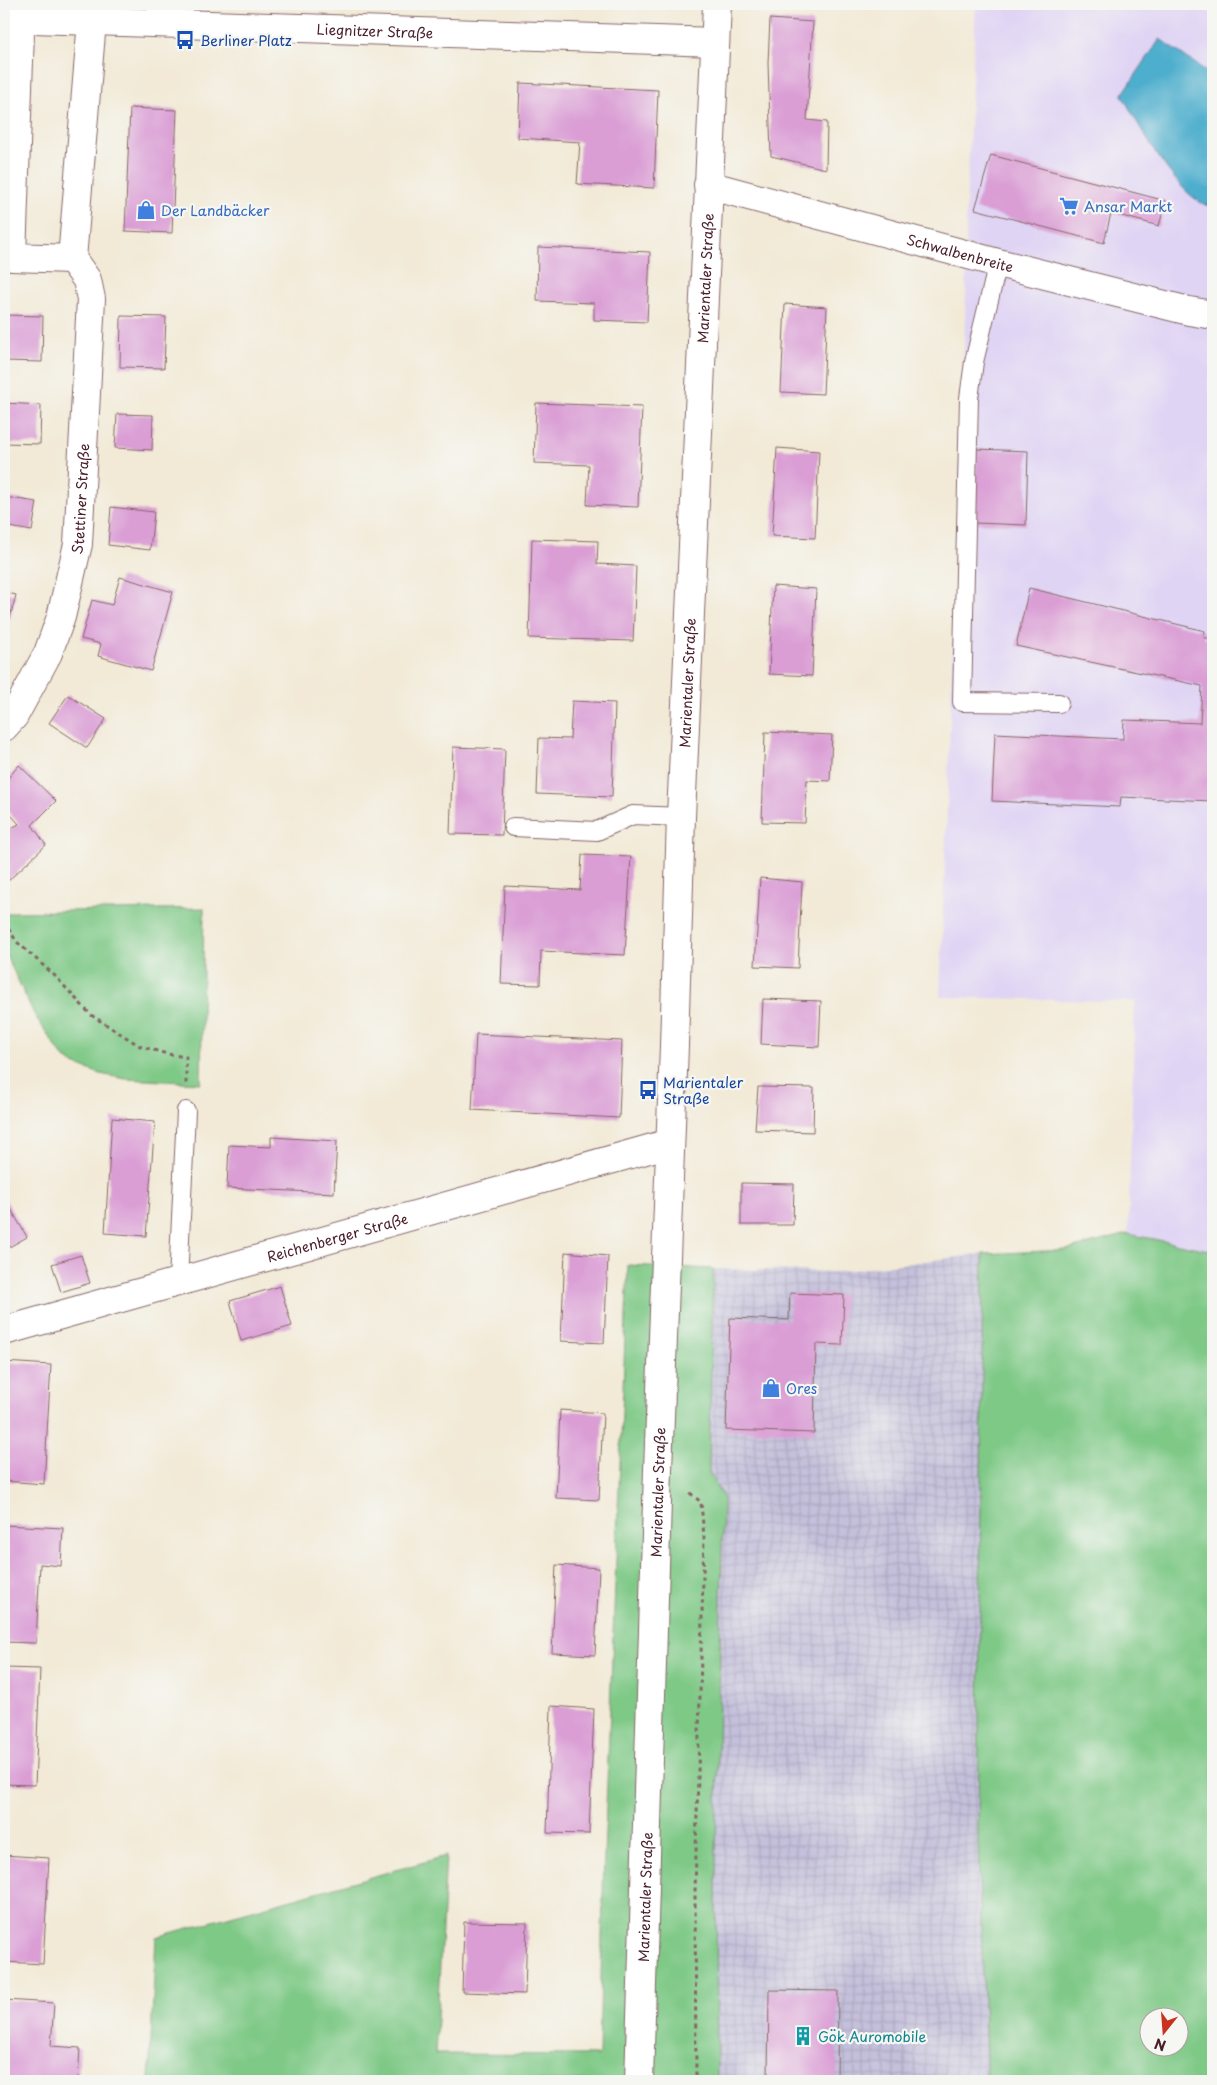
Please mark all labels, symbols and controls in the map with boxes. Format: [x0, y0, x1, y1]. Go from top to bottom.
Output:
street label: Liegnitzer Straße [316, 18, 434, 43]
bus stop icon: Berliner Platz [174, 29, 196, 51]
place label: Berliner Platz [200, 30, 292, 51]
supermarket icon: Ansar Markt [1058, 195, 1080, 217]
place label: Ansar Markt [1084, 196, 1172, 217]
shop icon: Der Landbäcker [135, 199, 157, 221]
place label: Der Landbäcker [161, 200, 270, 221]
street label: Marientaler Straße [691, 213, 718, 344]
street label: Schwalbenbreite [904, 228, 1016, 277]
street label: Stettiner Straße [66, 443, 94, 556]
street label: Marientaler Straße [674, 617, 700, 748]
place label: Marientaler Straße [663, 1072, 744, 1109]
bus stop icon: Marientaler Straße [637, 1079, 659, 1101]
street label: Reichenberger Straße [264, 1207, 410, 1267]
shop icon: Ores [760, 1377, 782, 1399]
place label: Ores [786, 1378, 817, 1399]
street label: Marientaler Straße [645, 1427, 670, 1558]
street label: Marientaler Straße [632, 1832, 657, 1962]
north arrow [1140, 2008, 1190, 2058]
building icon: Gök Auromobile [792, 2025, 814, 2047]
place label: Gök Auromobile [818, 2026, 926, 2047]
text: N [1152, 2033, 1168, 2057]

